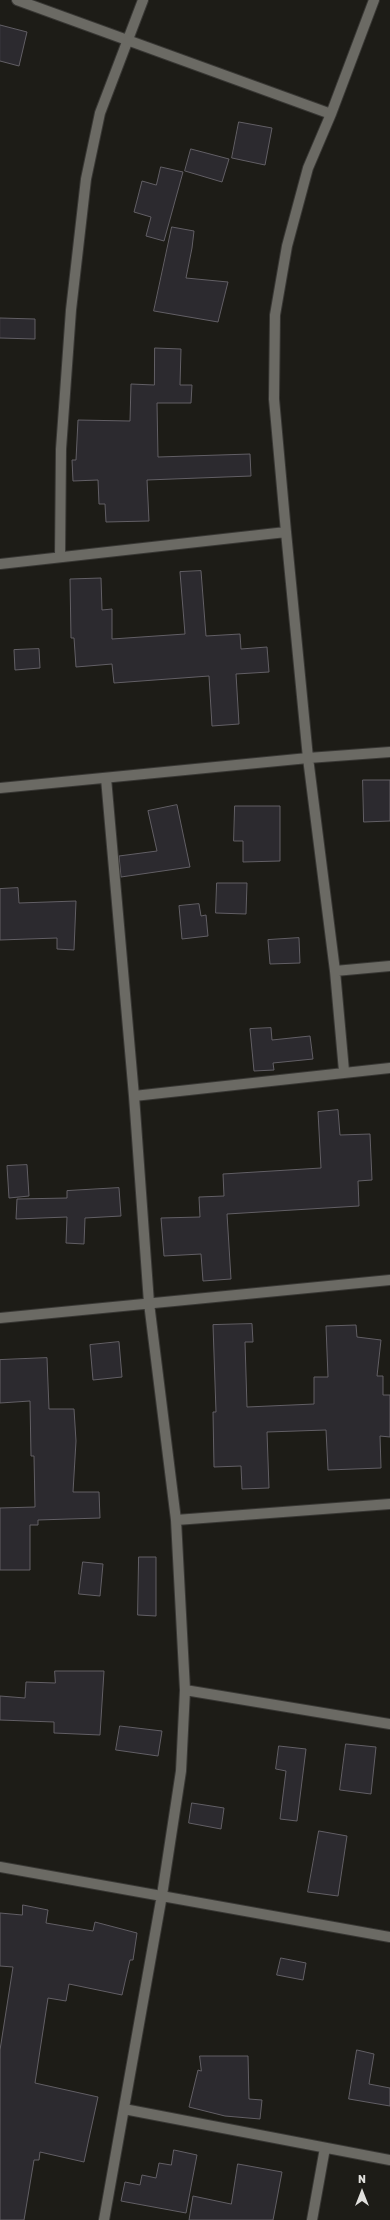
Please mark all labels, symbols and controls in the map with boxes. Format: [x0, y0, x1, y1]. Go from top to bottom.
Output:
north arrow [342, 2172, 382, 2212]
text: N [358, 2173, 366, 2186]

